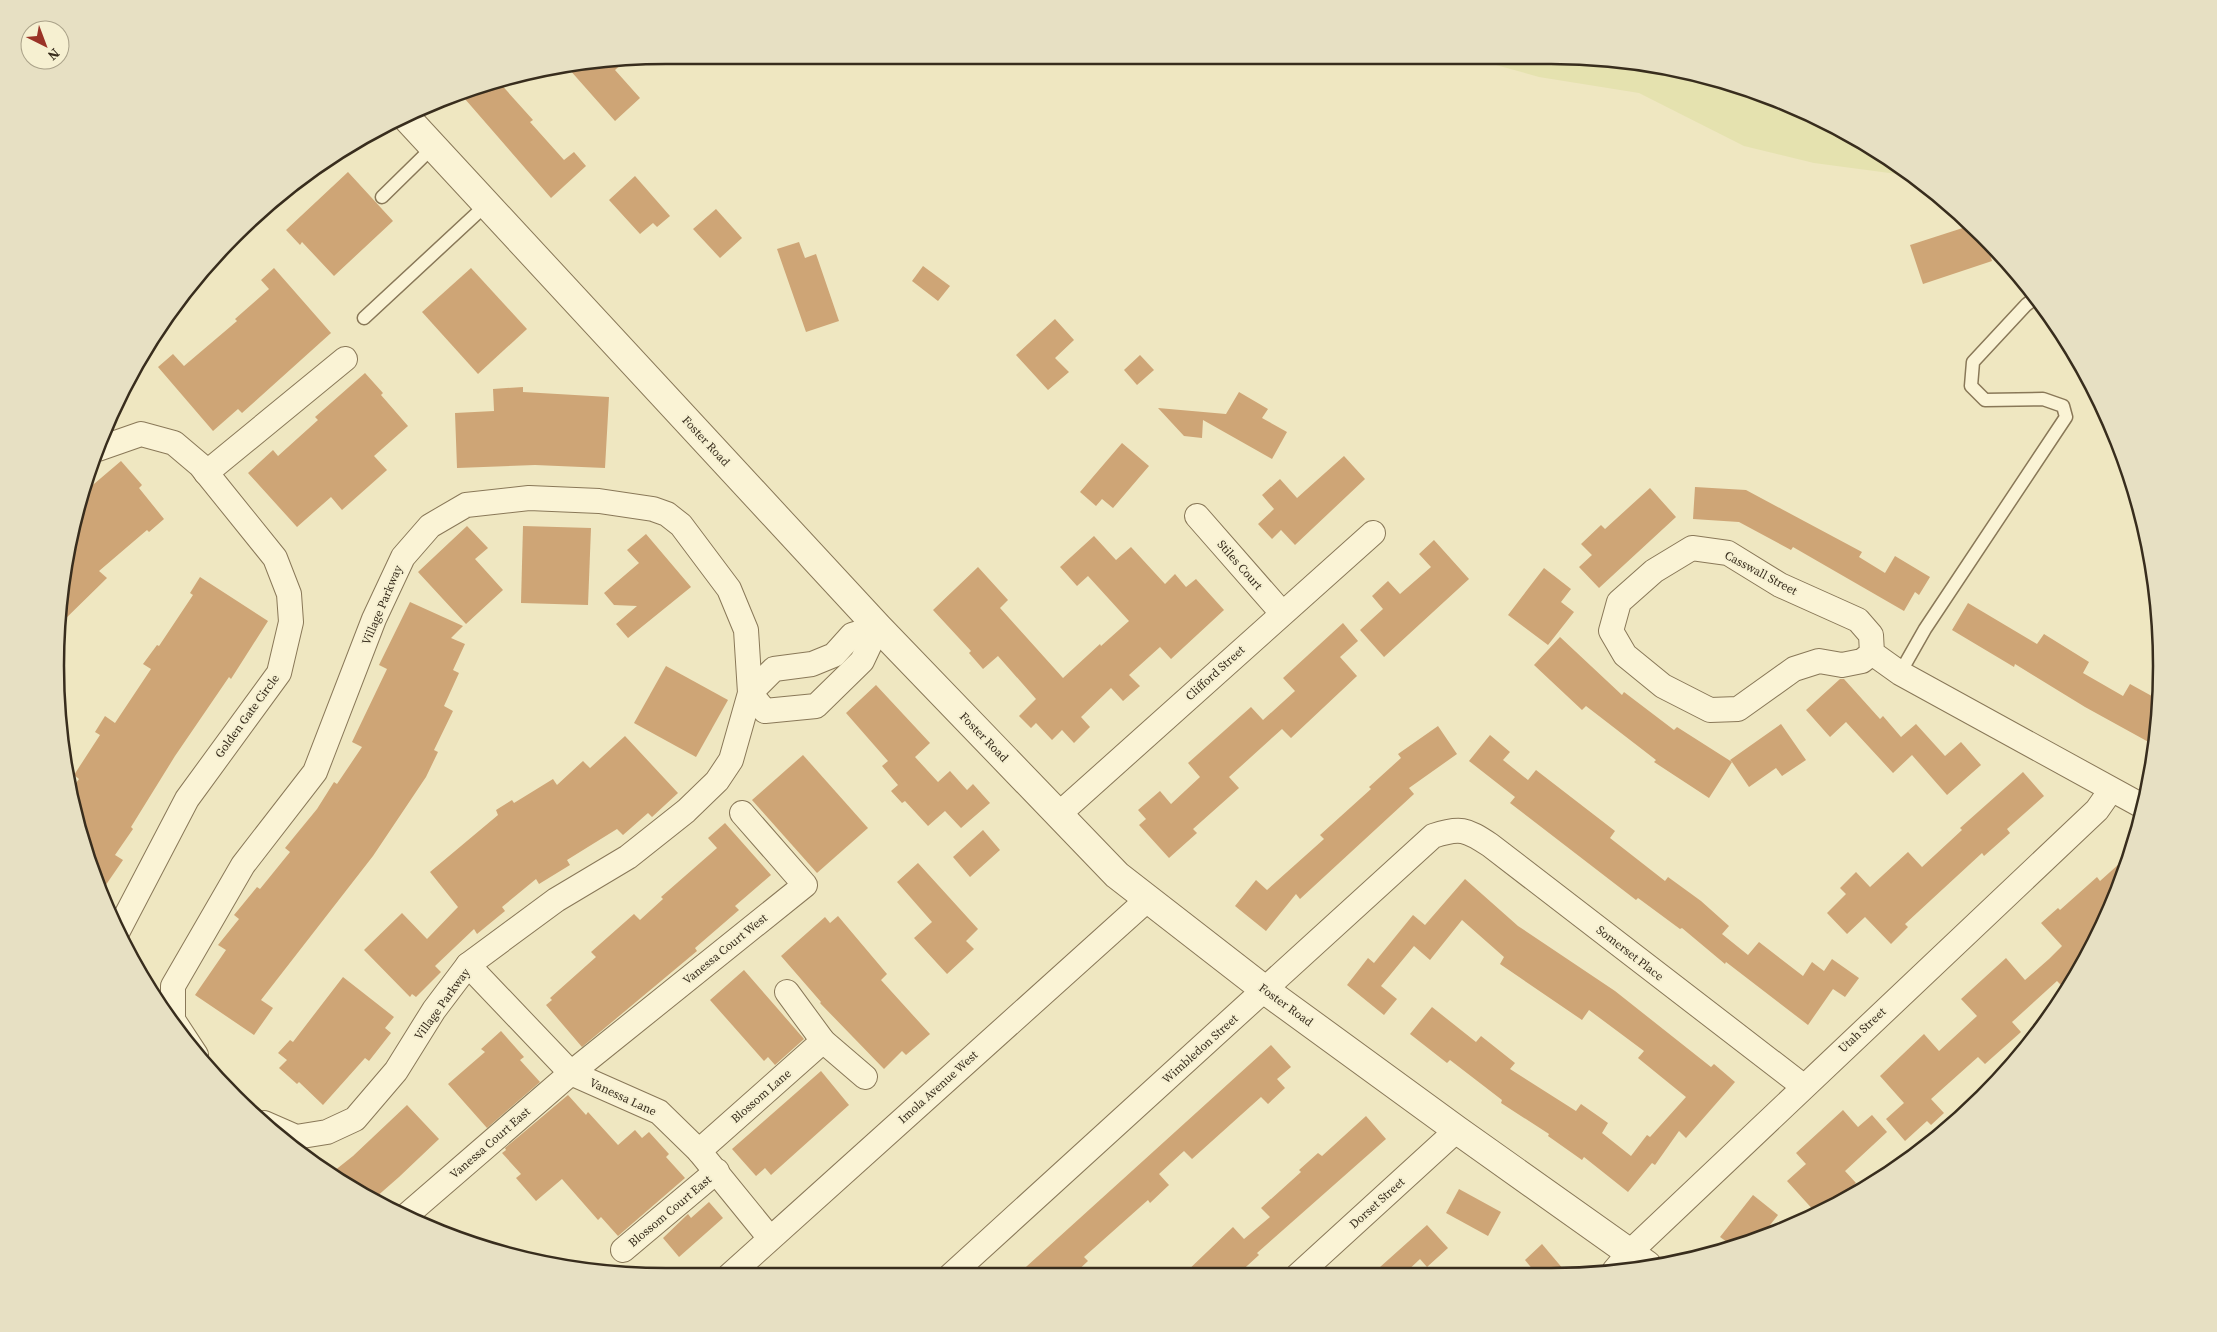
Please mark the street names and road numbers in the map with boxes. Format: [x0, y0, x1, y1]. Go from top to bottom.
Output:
street label: Foster Road [679, 412, 734, 470]
street label: Stiles Court [1214, 537, 1266, 594]
street label: Casswall Street [1722, 547, 1800, 599]
street label: Village Parkway [358, 562, 406, 647]
street label: Clifford Street [1182, 642, 1248, 704]
street label: Golden Gate Circle [211, 671, 283, 761]
street label: Foster Road [956, 709, 1012, 765]
street label: Vanessa Court West [679, 910, 771, 988]
street label: Somerset Place [1593, 922, 1667, 984]
street label: Village Parkway [411, 964, 474, 1043]
street label: Foster Road [1256, 980, 1316, 1030]
street label: Utah Street [1835, 1004, 1889, 1056]
street label: Wimbledon Street [1159, 1011, 1241, 1087]
street label: Imola Avenue West [895, 1047, 981, 1127]
street label: Blossom Lane [728, 1065, 794, 1127]
street label: Vanessa Lane [587, 1074, 659, 1120]
street label: Vanessa Court East [446, 1104, 534, 1182]
street label: Blossom Court East [625, 1171, 715, 1250]
street label: Dorset Street [1346, 1174, 1408, 1232]

